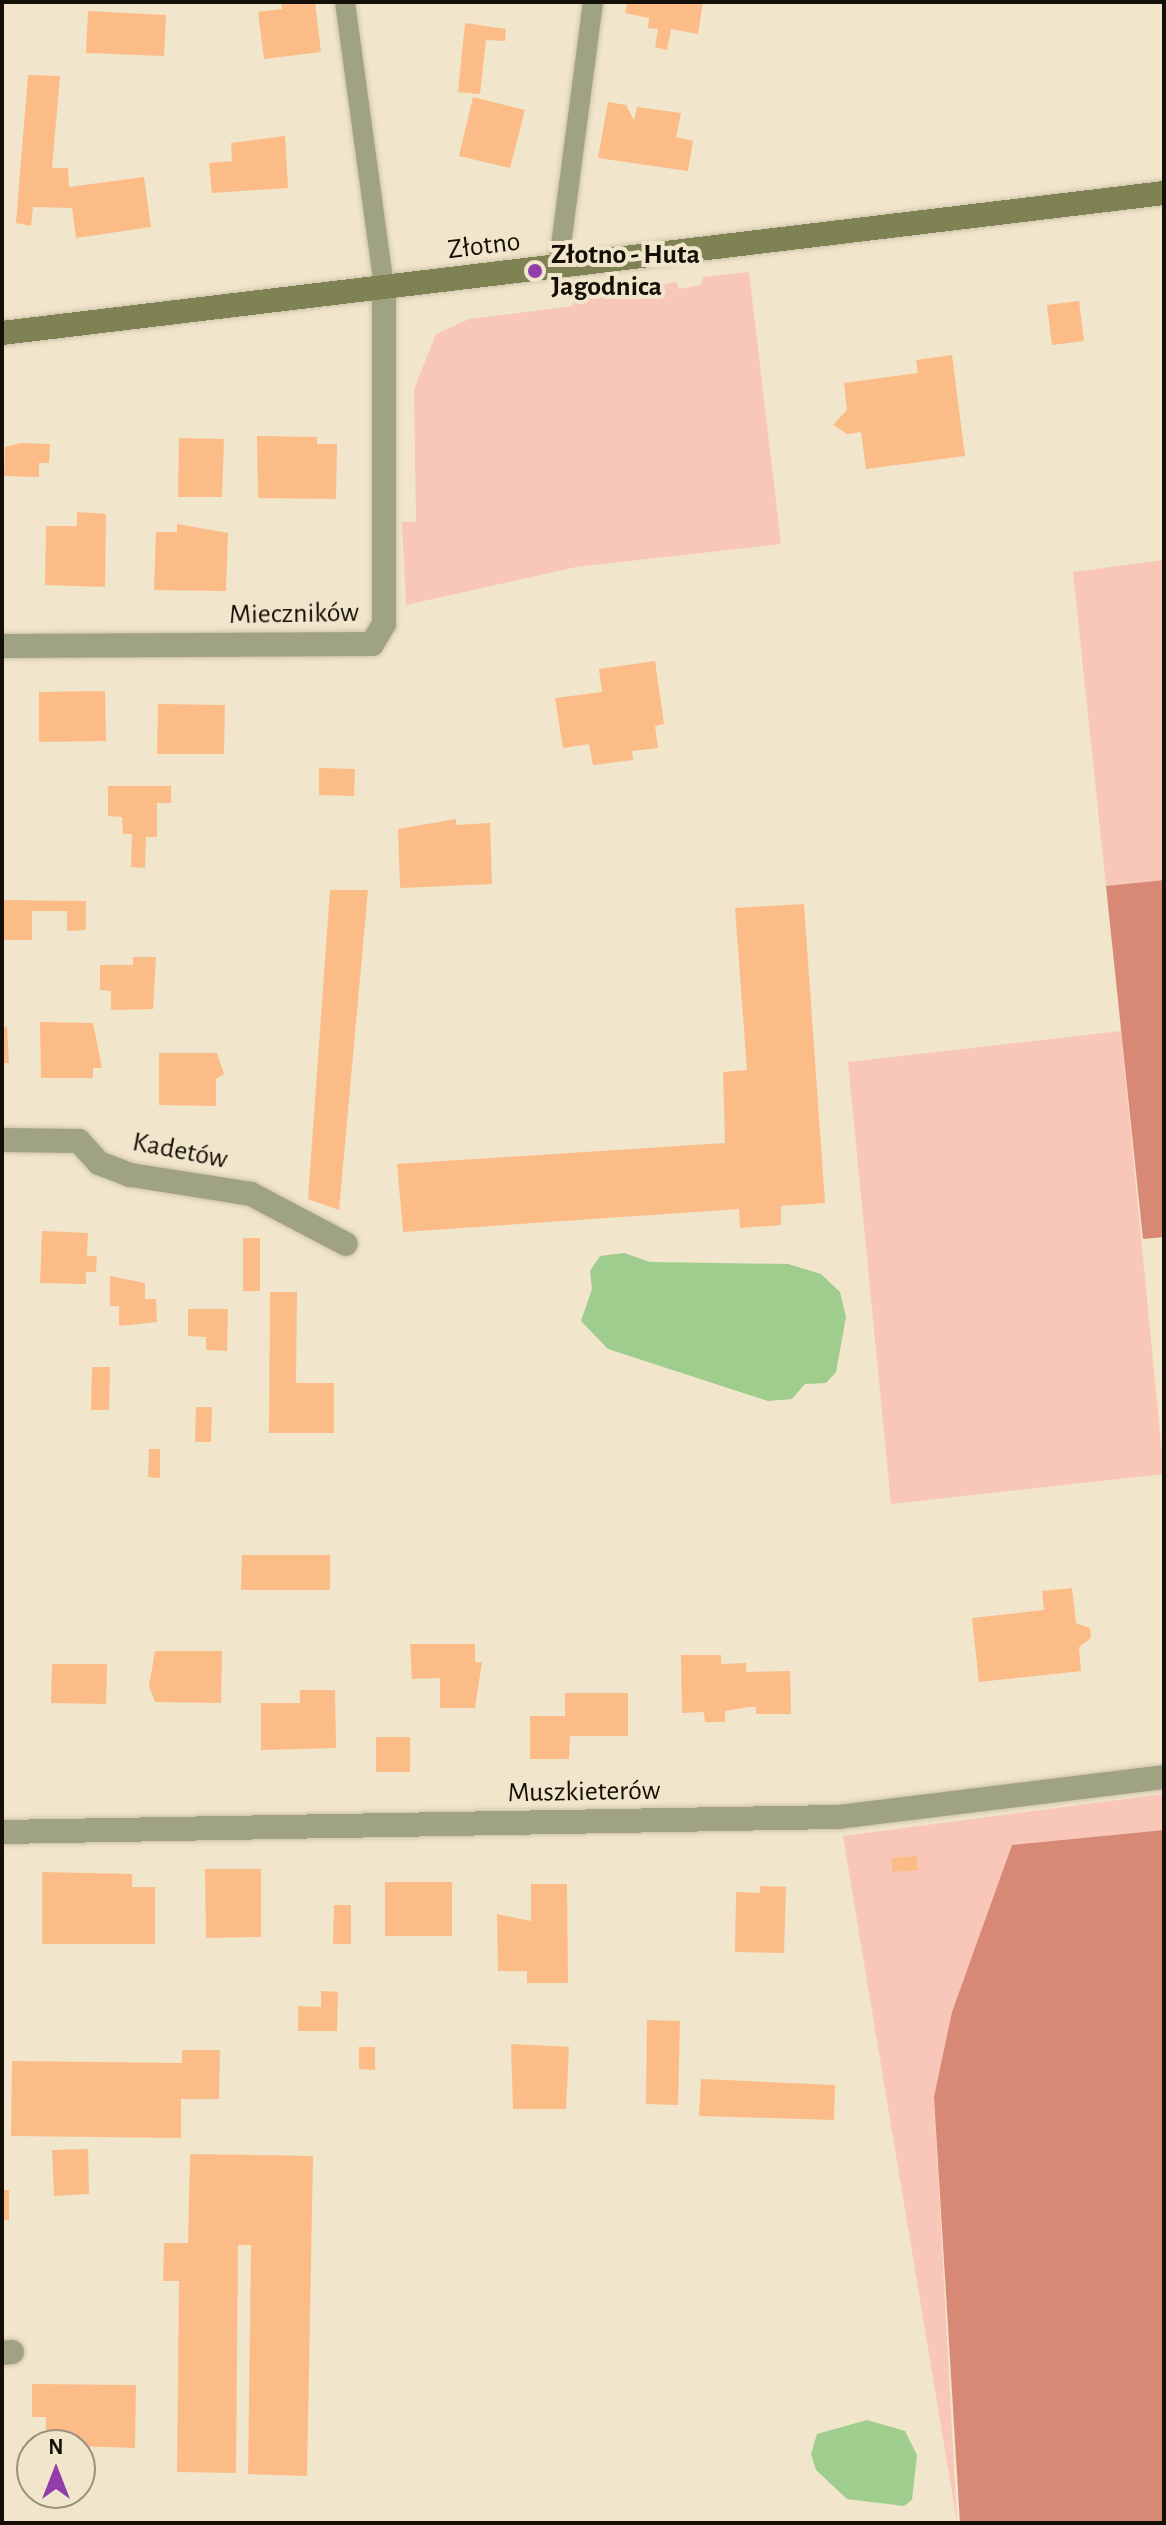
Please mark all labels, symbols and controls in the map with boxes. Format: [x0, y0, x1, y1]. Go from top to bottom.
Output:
street label: Złotno [446, 225, 522, 267]
place label: Złotno - Huta Jagodnica [551, 238, 700, 304]
marker: Złotno - Huta Jagodnica [526, 262, 544, 280]
street label: Mieczników [229, 596, 359, 632]
street label: Kadetów [130, 1125, 230, 1177]
street label: Muszkieterów [507, 1774, 661, 1810]
north arrow [16, 2429, 96, 2509]
text: N [48, 2436, 64, 2458]

